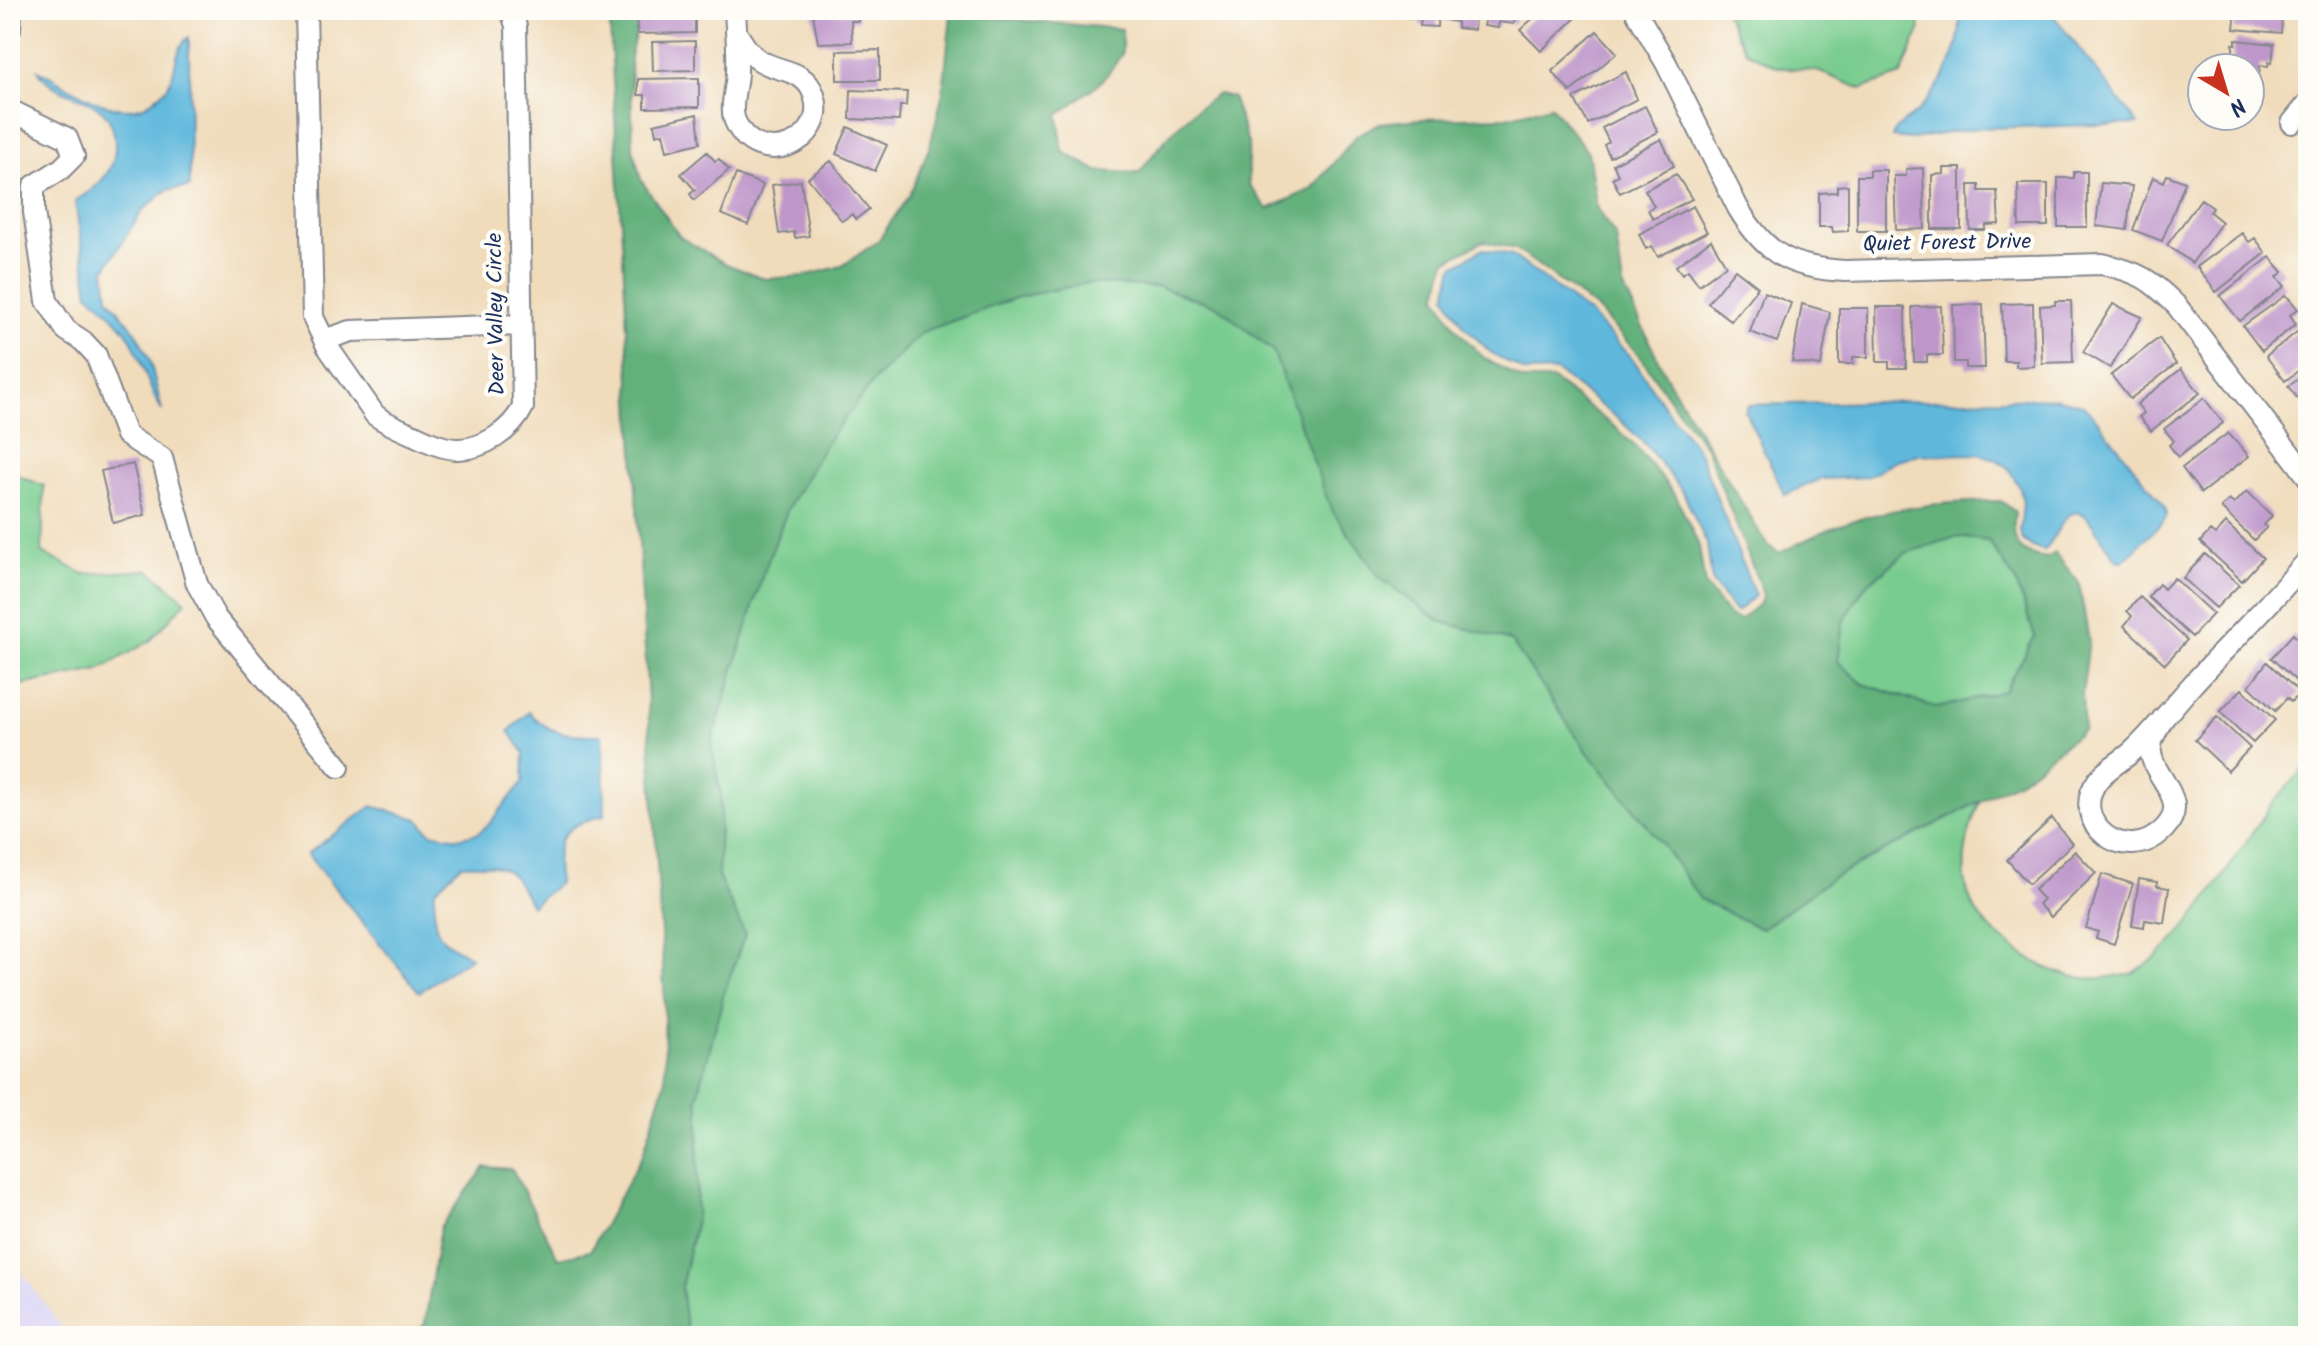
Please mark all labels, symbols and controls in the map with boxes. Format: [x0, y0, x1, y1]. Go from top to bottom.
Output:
north arrow [2186, 52, 2266, 132]
text: N [2220, 88, 2253, 124]
street label: Quiet Forest Drive [1862, 225, 2032, 263]
street label: Deer Valley Circle [478, 232, 516, 396]

